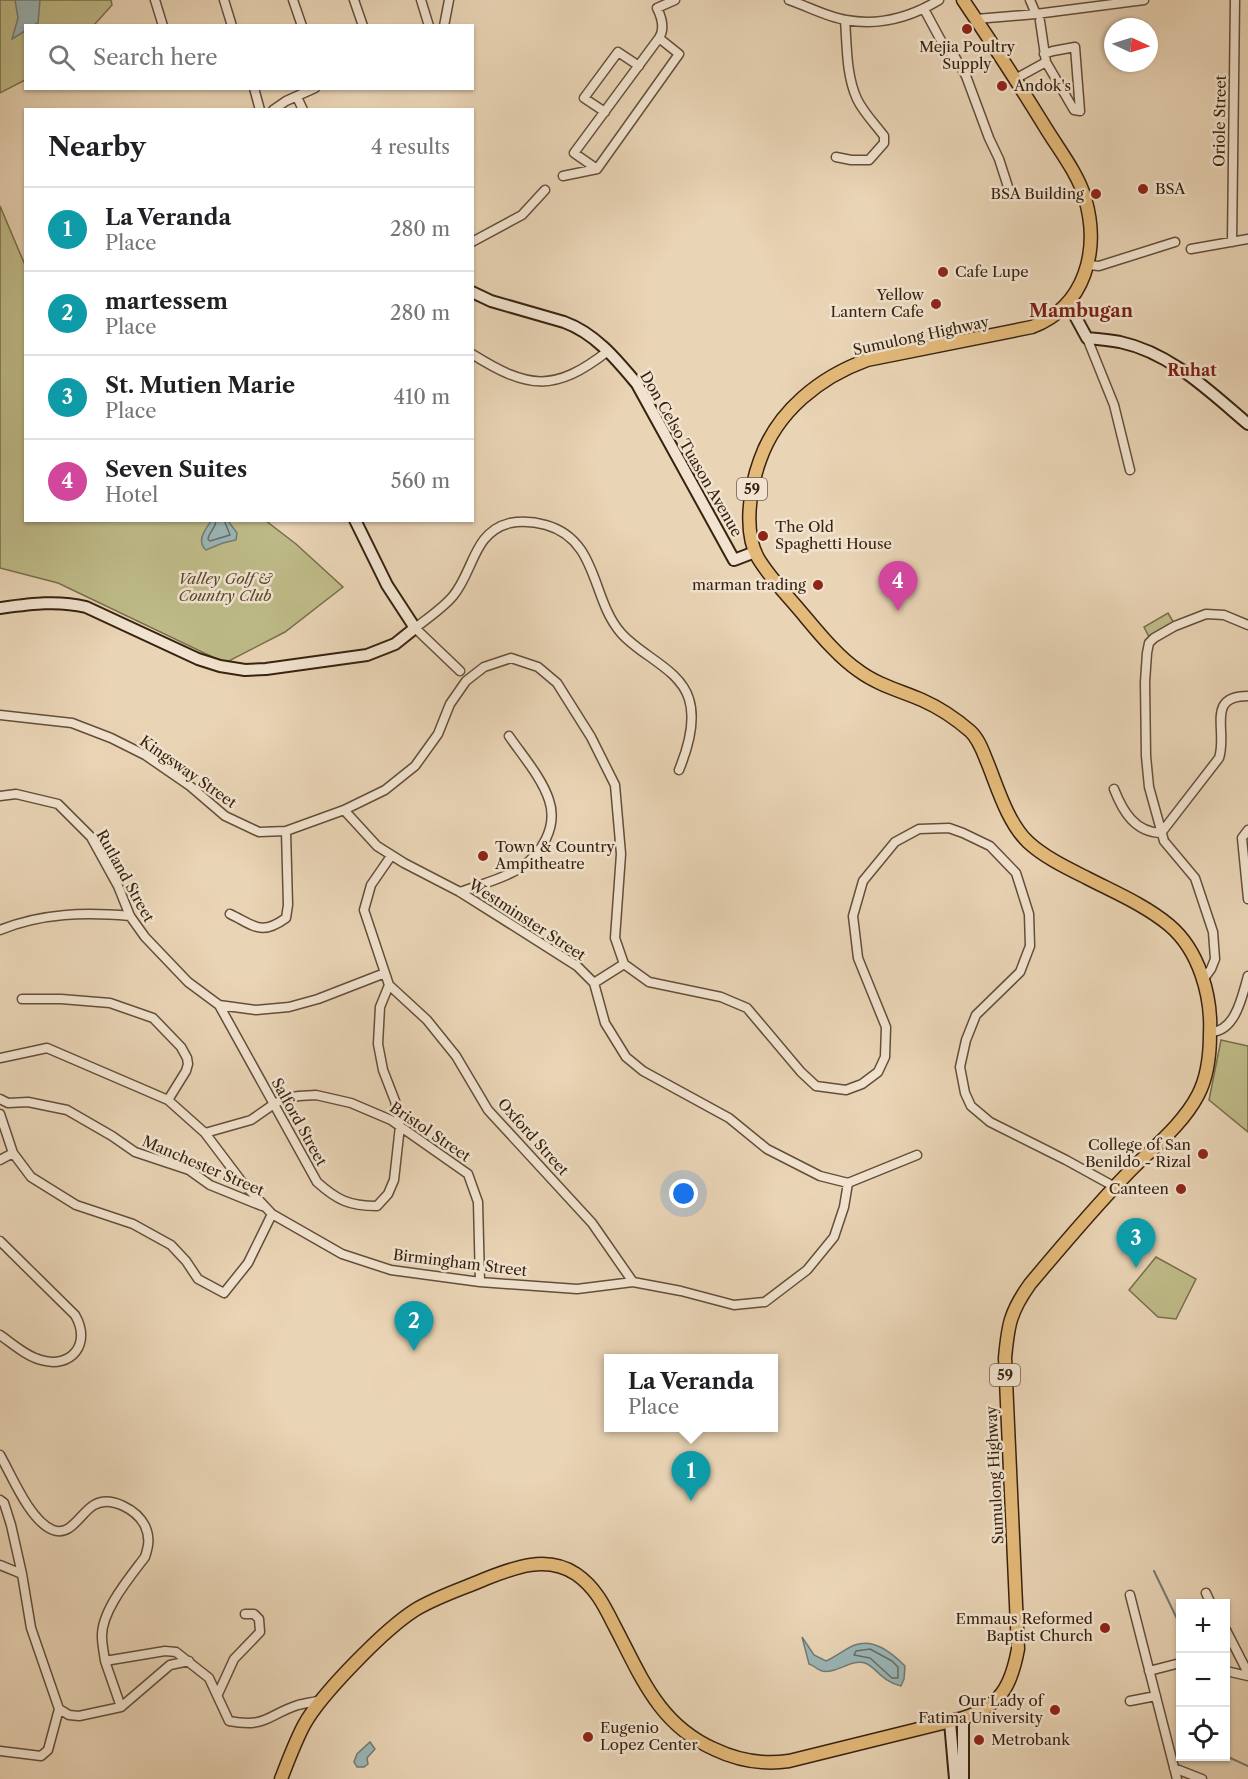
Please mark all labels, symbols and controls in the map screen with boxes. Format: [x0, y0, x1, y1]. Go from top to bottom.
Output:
north arrow [1104, 18, 1158, 72]
marker: Mejia Poultry Supply [960, 22, 974, 36]
search box [24, 24, 474, 90]
place label: Mejia Poultry Supply [919, 37, 1016, 73]
icon: search [45, 41, 78, 74]
text: Search here [93, 44, 218, 71]
street label: Oriole Street [1209, 74, 1230, 167]
place label: Andok's [1013, 76, 1071, 95]
marker: Andok's [995, 79, 1009, 93]
text: Nearby [48, 131, 146, 163]
text: 4 results [371, 135, 450, 159]
place label: BSA [1155, 179, 1186, 198]
marker: BSA [1136, 182, 1150, 196]
place label: BSA Building [991, 184, 1084, 203]
marker: BSA Building [1089, 187, 1103, 201]
text: La Veranda [105, 204, 231, 231]
text: 1 [63, 217, 72, 241]
text: 280 m [390, 217, 450, 241]
text: Place [105, 231, 156, 255]
place label: Cafe Lupe [955, 262, 1029, 281]
marker: Cafe Lupe [936, 265, 950, 279]
place label: Yellow Lantern Cafe [830, 285, 925, 321]
text: martessem [105, 288, 228, 315]
marker: Yellow Lantern Cafe [929, 297, 943, 311]
district label: Mambugan [1029, 300, 1134, 322]
text: 2 [62, 301, 73, 325]
text: 280 m [390, 301, 450, 325]
street label: Sumulong Highway [851, 312, 991, 359]
text: Place [105, 315, 156, 339]
district label: Ruhat [1167, 360, 1217, 380]
street label: Don Celso Tuason Avenue [636, 368, 747, 540]
text: St. Mutien Marie [105, 372, 295, 399]
text: 3 [62, 385, 73, 409]
text: 410 m [393, 385, 450, 409]
text: Place [105, 399, 156, 423]
text: Seven Suites [105, 456, 247, 483]
text: 4 [62, 469, 73, 493]
text: 560 m [391, 469, 450, 493]
road number: 59 [737, 478, 767, 500]
text: Hotel [105, 483, 158, 507]
place label: The Old Spaghetti House [775, 517, 892, 553]
marker: The Old Spaghetti House [756, 529, 770, 543]
pin: 4 [878, 562, 918, 611]
park label: Valley Golf & Country Club [178, 569, 273, 605]
place label: marman trading [692, 575, 806, 594]
marker: marman trading [811, 578, 825, 592]
street label: Kingsway Street [136, 731, 241, 812]
street label: Rutland Street [92, 826, 159, 926]
place label: Town & Country Ampitheatre [494, 837, 615, 873]
marker: Town & Country Ampitheatre [476, 849, 490, 863]
street label: Westminster Street [464, 874, 590, 965]
street label: Salford Street [268, 1075, 332, 1170]
street label: Oxford Street [494, 1094, 573, 1180]
street label: Bristol Street [386, 1098, 475, 1166]
street label: Manchester Street [139, 1131, 268, 1200]
place label: College of San Benildo - Rizal [1085, 1135, 1192, 1171]
marker: College of San Benildo - Rizal [1196, 1147, 1210, 1161]
your location [669, 1179, 698, 1208]
place label: Canteen [1109, 1179, 1170, 1198]
marker: Canteen [1174, 1182, 1188, 1196]
pin: 3 [1116, 1218, 1156, 1268]
street label: Birmingham Street [392, 1245, 529, 1280]
pin: 2 [394, 1302, 434, 1351]
popup [604, 1354, 778, 1432]
road number: 59 [990, 1364, 1020, 1386]
text: La Veranda [628, 1368, 754, 1395]
text: Place [628, 1395, 679, 1419]
street label: Sumulong Highway [981, 1405, 1008, 1545]
pin: 1 [672, 1452, 710, 1501]
map controls [1176, 1599, 1230, 1761]
button: + [1176, 1599, 1230, 1653]
place label: Emmaus Reformed Baptist Church [956, 1609, 1094, 1645]
marker: Emmaus Reformed Baptist Church [1098, 1621, 1112, 1635]
button: − [1176, 1653, 1230, 1707]
place label: Our Lady of Fatima University [918, 1691, 1045, 1727]
marker: Our Lady of Fatima University [1048, 1703, 1062, 1717]
button: locate [1176, 1707, 1230, 1761]
place label: Eugenio Lopez Center [600, 1718, 698, 1754]
marker: Eugenio Lopez Center [581, 1730, 595, 1744]
place label: Metrobank [991, 1730, 1071, 1749]
marker: Metrobank [972, 1733, 986, 1747]

